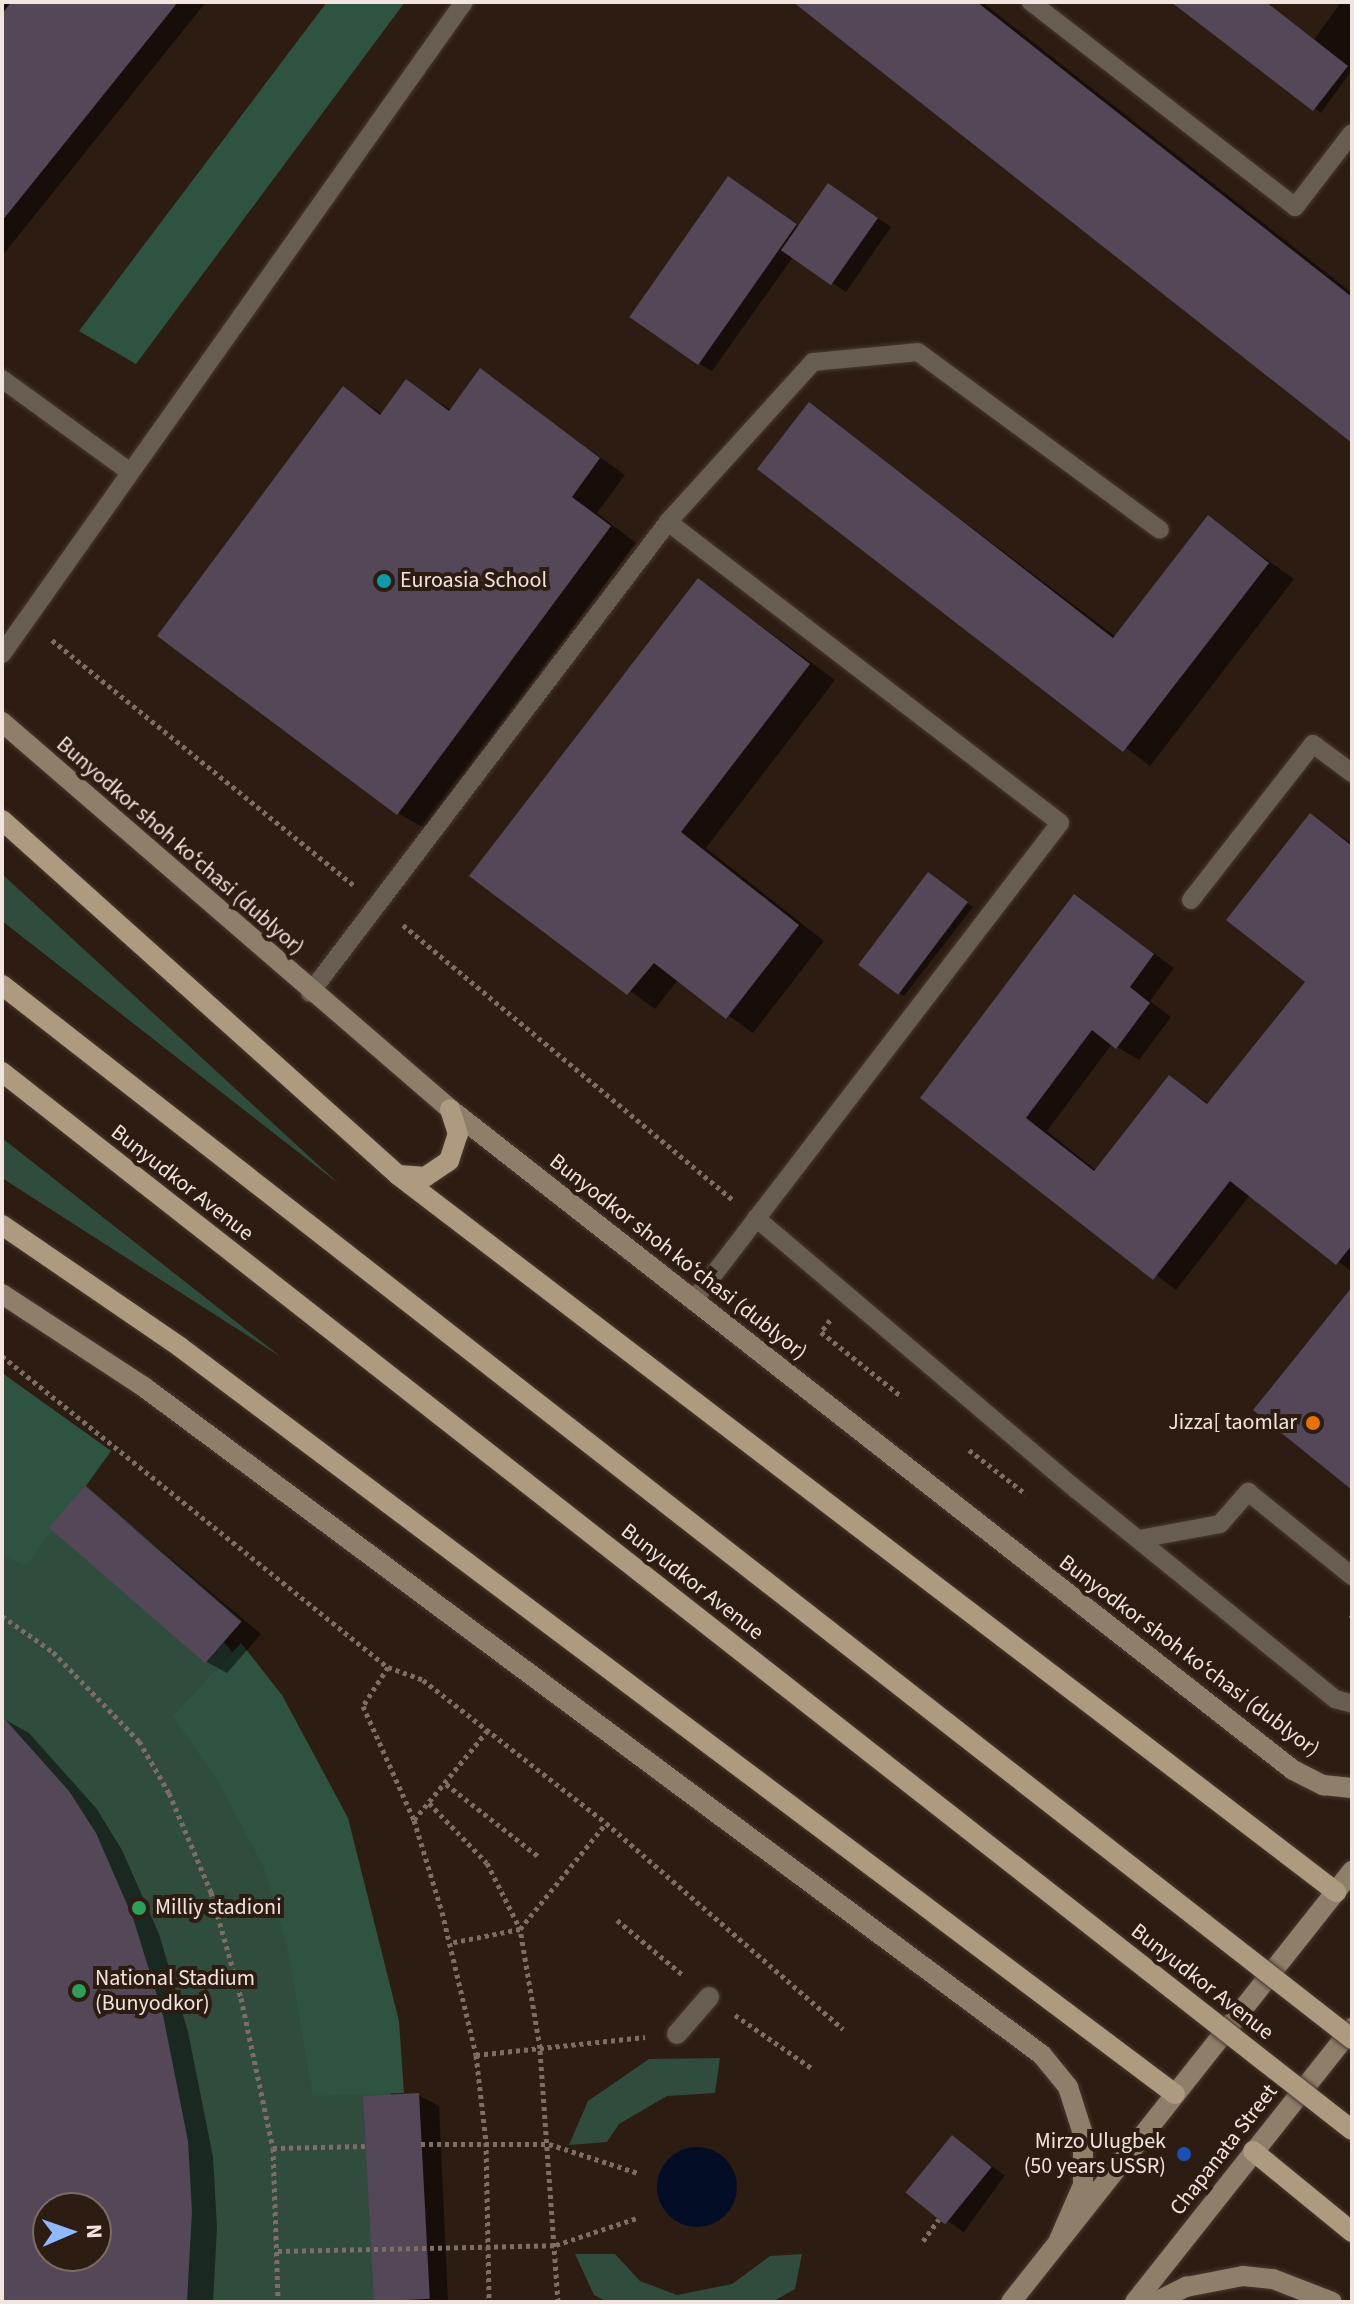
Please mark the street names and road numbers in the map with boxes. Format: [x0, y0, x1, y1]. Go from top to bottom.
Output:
street label: Bunyodkor shoh koʻchasi (dublyor) [51, 731, 309, 961]
street label: Bunyudkor Avenue [105, 1119, 259, 1247]
street label: Bunyodkor shoh koʻchasi (dublyor) [544, 1148, 812, 1366]
street label: Bunyudkor Avenue [615, 1518, 769, 1646]
street label: Bunyodkor shoh koʻchasi (dublyor) [1054, 1549, 1324, 1763]
street label: Bunyudkor Avenue [1125, 1918, 1279, 2046]
street label: Chapanata Street [1165, 2079, 1283, 2221]

